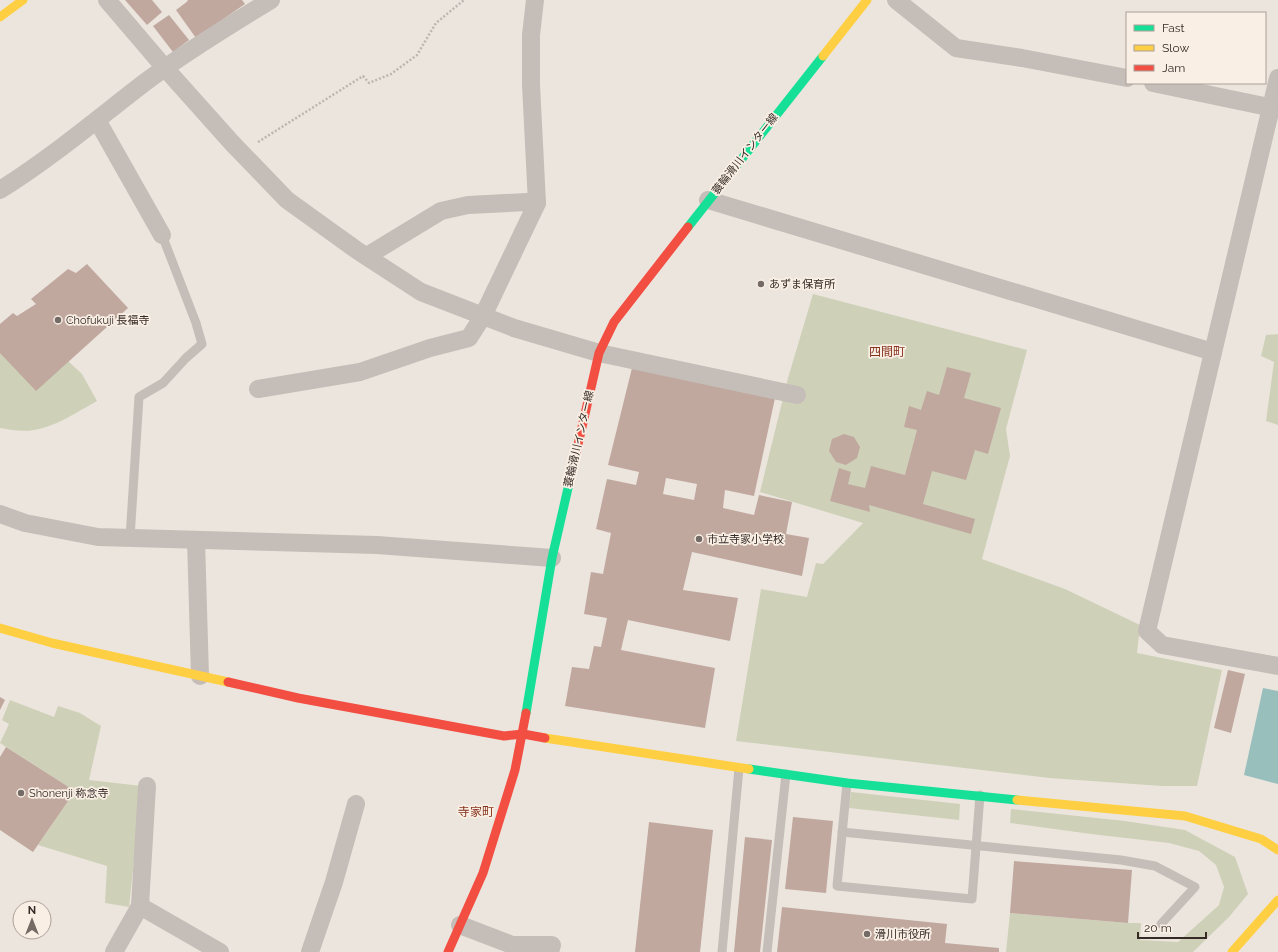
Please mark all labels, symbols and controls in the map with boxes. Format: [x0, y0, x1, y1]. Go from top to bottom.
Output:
legend [1126, 12, 1266, 84]
text: Fast [1162, 21, 1185, 35]
text: Slow [1162, 41, 1189, 55]
text: Jam [1162, 61, 1185, 75]
street label: 蓑輪滑川インター線 [709, 111, 781, 197]
place label: あずま保育所 [769, 278, 836, 291]
marker: あずま保育所 [756, 279, 766, 289]
place label: Chofukuji 長福寺 [66, 314, 150, 327]
marker: Chofukuji 長福寺 [53, 315, 63, 325]
district label: 四間町 [869, 345, 905, 359]
street label: 蓑輪滑川インター線 [562, 389, 596, 489]
place label: 市立寺家小学校 [707, 533, 784, 546]
marker: 市立寺家小学校 [694, 534, 704, 544]
place label: Shonenji 称念寺 [29, 787, 109, 800]
marker: Shonenji 称念寺 [16, 788, 26, 798]
district label: 寺家町 [458, 805, 494, 819]
north arrow [12, 900, 52, 940]
text: N [28, 904, 36, 917]
scale bar [1138, 914, 1206, 940]
text: 20 m [1144, 921, 1172, 935]
place label: 滑川市役所 [875, 928, 931, 941]
marker: 滑川市役所 [862, 929, 872, 939]

